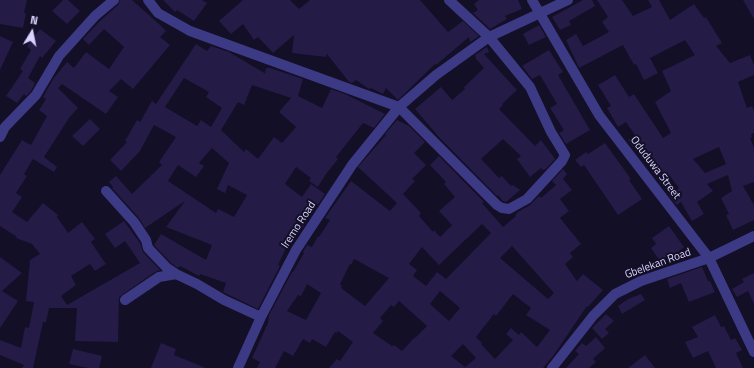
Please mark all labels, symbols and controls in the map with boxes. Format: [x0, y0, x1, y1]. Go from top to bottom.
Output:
north arrow [12, 12, 52, 52]
text: N [29, 12, 39, 29]
street label: Oduduwa Street [627, 134, 683, 202]
street label: Iremo Road [279, 199, 319, 251]
street label: Gbelekan Road [623, 246, 693, 282]

